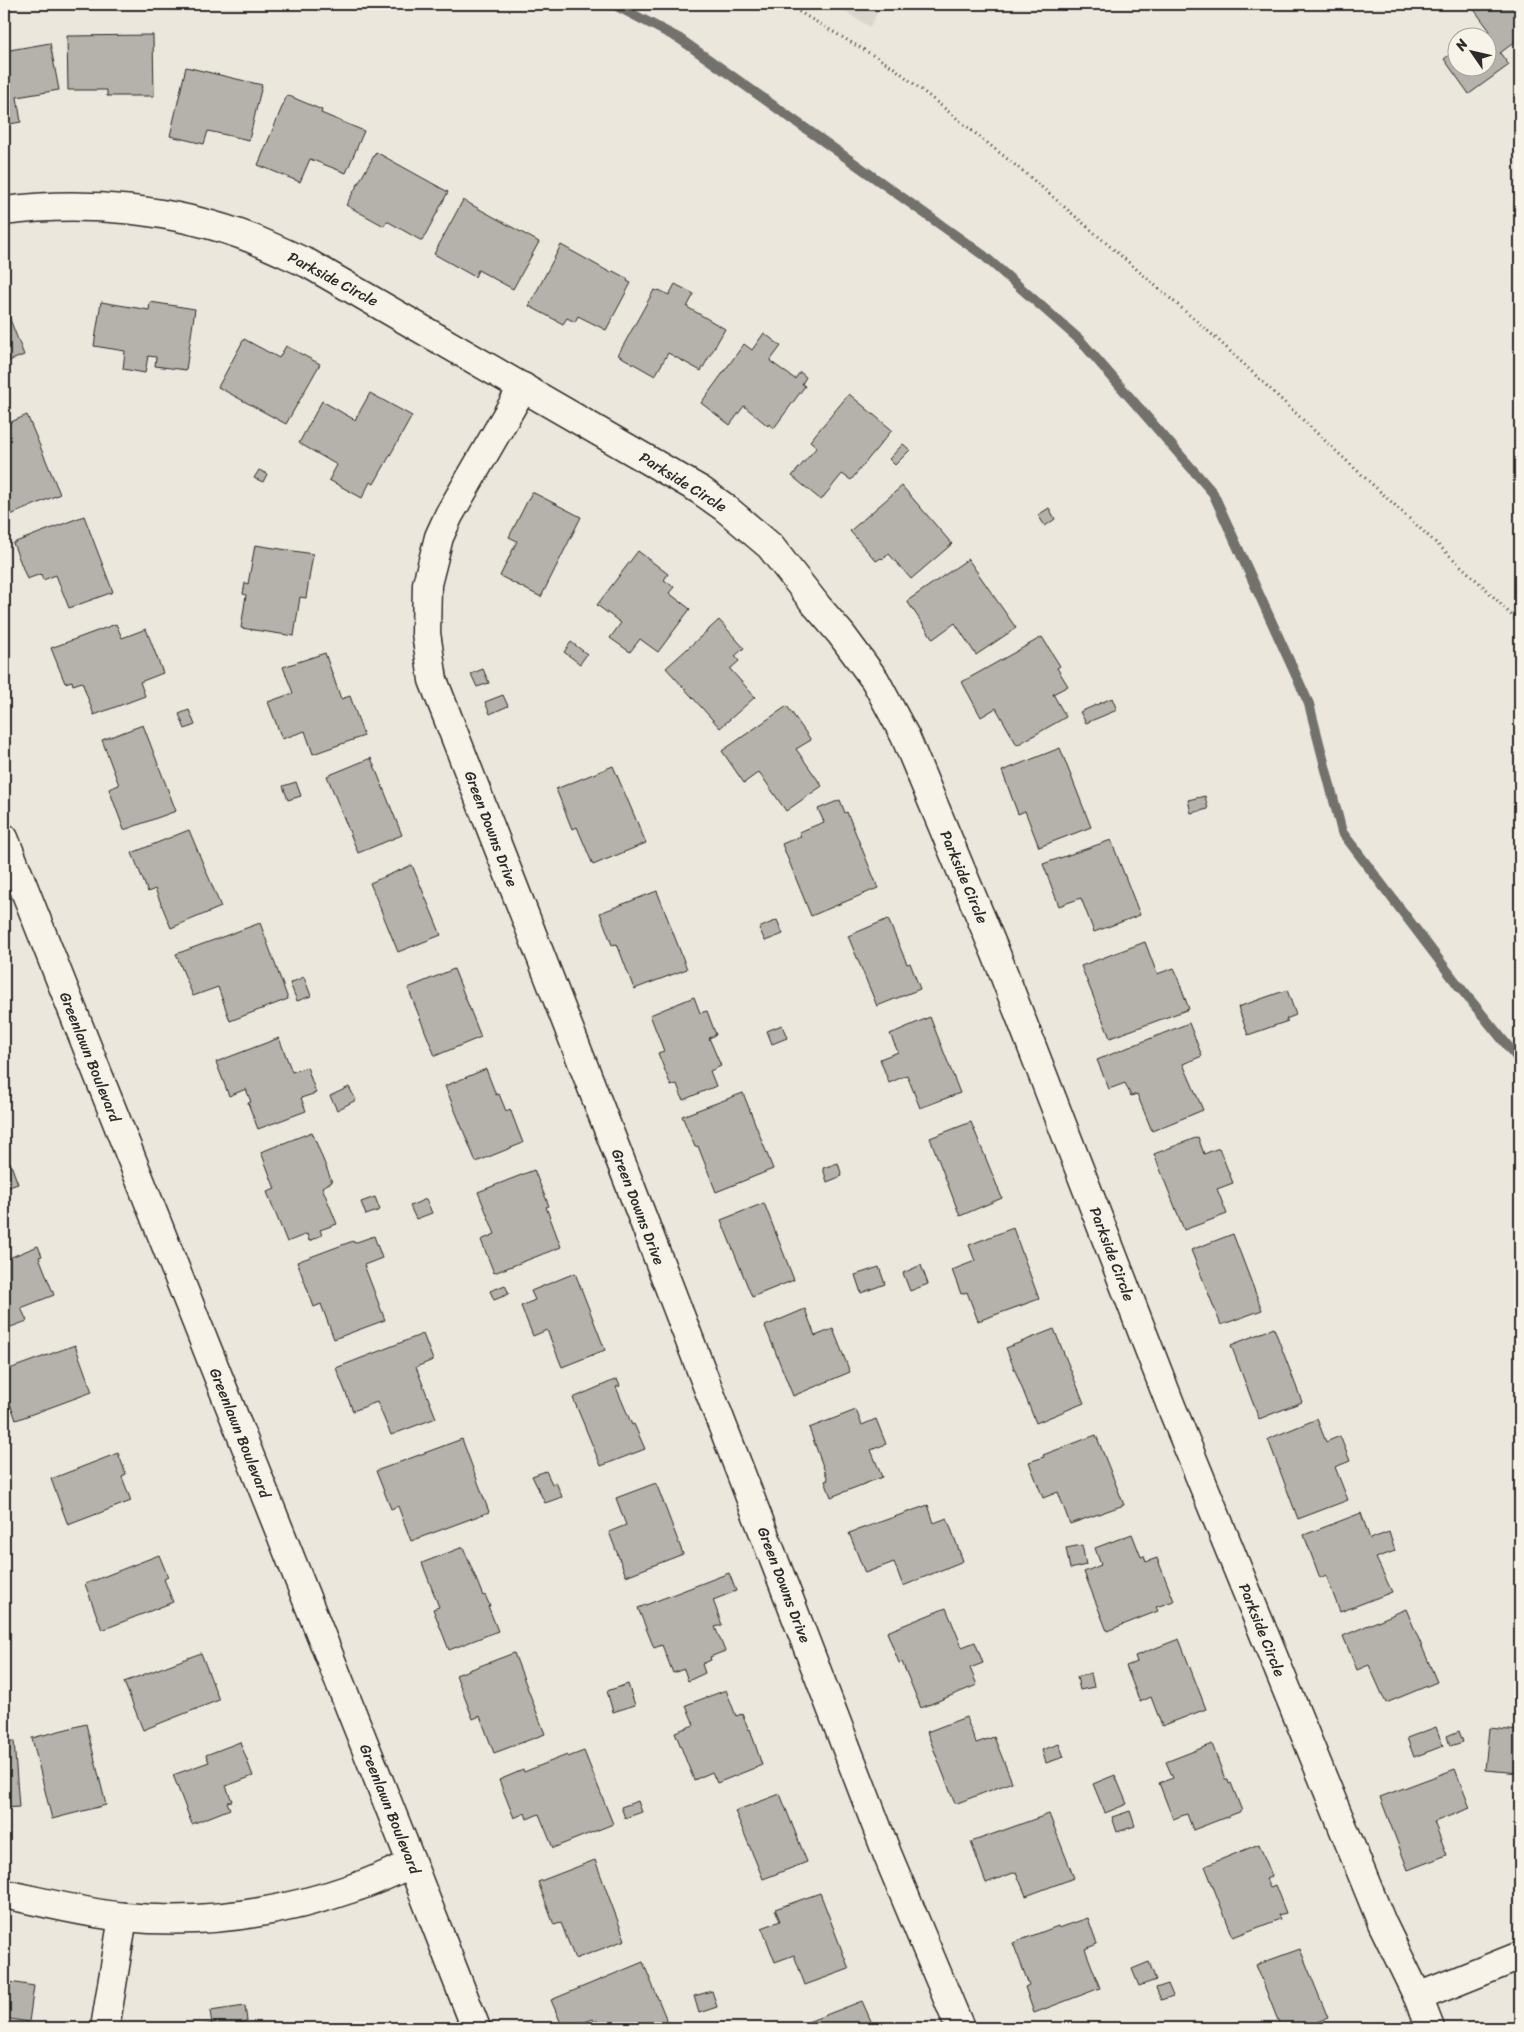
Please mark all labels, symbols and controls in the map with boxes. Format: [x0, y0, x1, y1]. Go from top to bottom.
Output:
north arrow [1446, 28, 1496, 78]
text: N [1448, 34, 1475, 57]
street label: Parkside Circle [283, 244, 383, 314]
street label: Parkside Circle [634, 445, 732, 519]
street label: Green Downs Drive [457, 767, 525, 891]
street label: Parkside Circle [933, 826, 995, 928]
street label: Greenlawn Boulevard [52, 988, 128, 1127]
street label: Green Downs Drive [604, 1145, 672, 1269]
street label: Parkside Circle [1082, 1203, 1142, 1305]
street label: Greenlawn Boulevard [202, 1364, 278, 1503]
street label: Green Downs Drive [750, 1523, 818, 1647]
street label: Parkside Circle [1231, 1579, 1293, 1681]
street label: Greenlawn Boulevard [352, 1740, 428, 1879]

